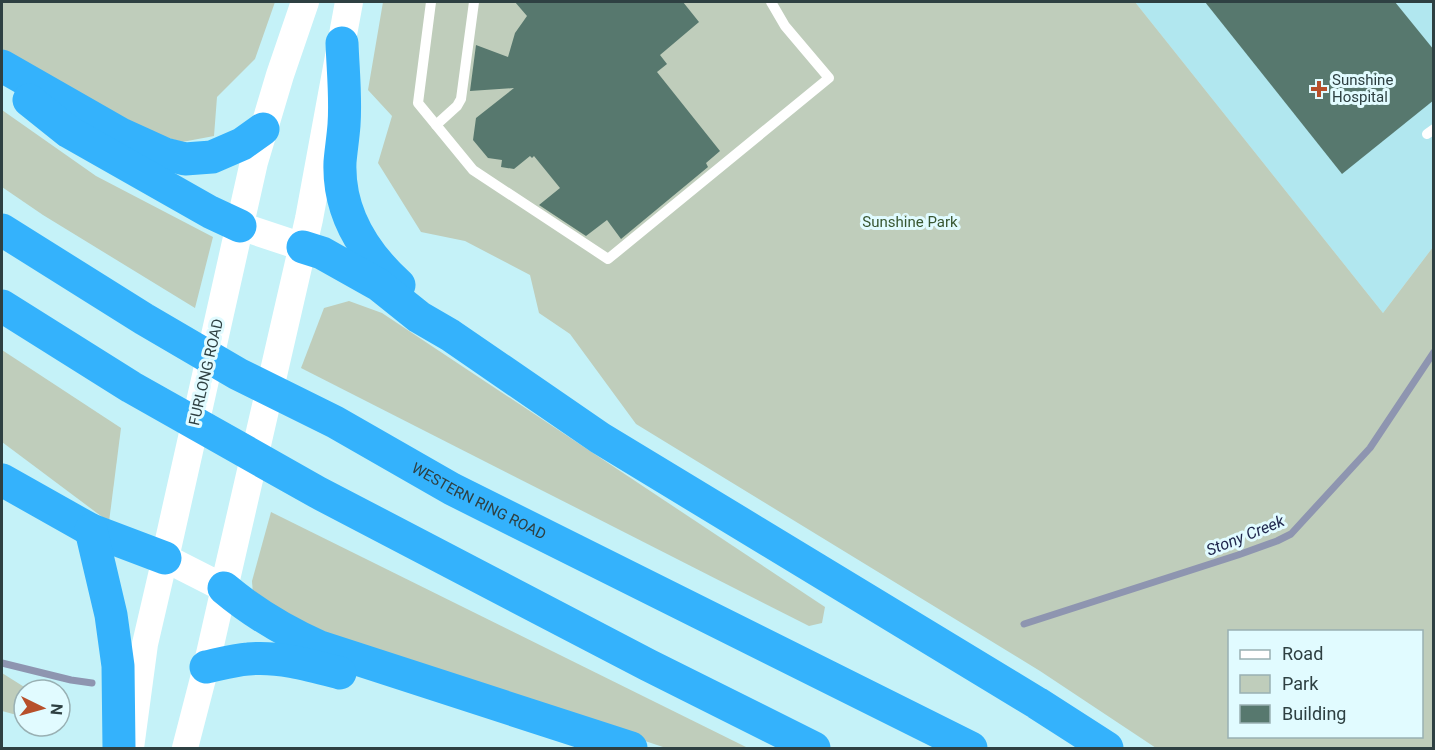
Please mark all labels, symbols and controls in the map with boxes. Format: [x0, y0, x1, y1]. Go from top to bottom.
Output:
place label: Sunshine Hospital [1332, 71, 1393, 106]
marker: Sunshine Hospital [1310, 80, 1328, 98]
park label: Sunshine Park [862, 213, 958, 231]
street label: FURLONG ROAD [185, 317, 227, 427]
street label: WESTERN RING ROAD [408, 459, 549, 543]
water label: Stony Creek [1203, 511, 1288, 560]
legend [1228, 630, 1423, 738]
text: Road [1282, 643, 1323, 664]
text: Park [1282, 673, 1319, 694]
north arrow [12, 678, 72, 738]
text: N [46, 703, 66, 716]
text: Building [1282, 703, 1346, 724]

